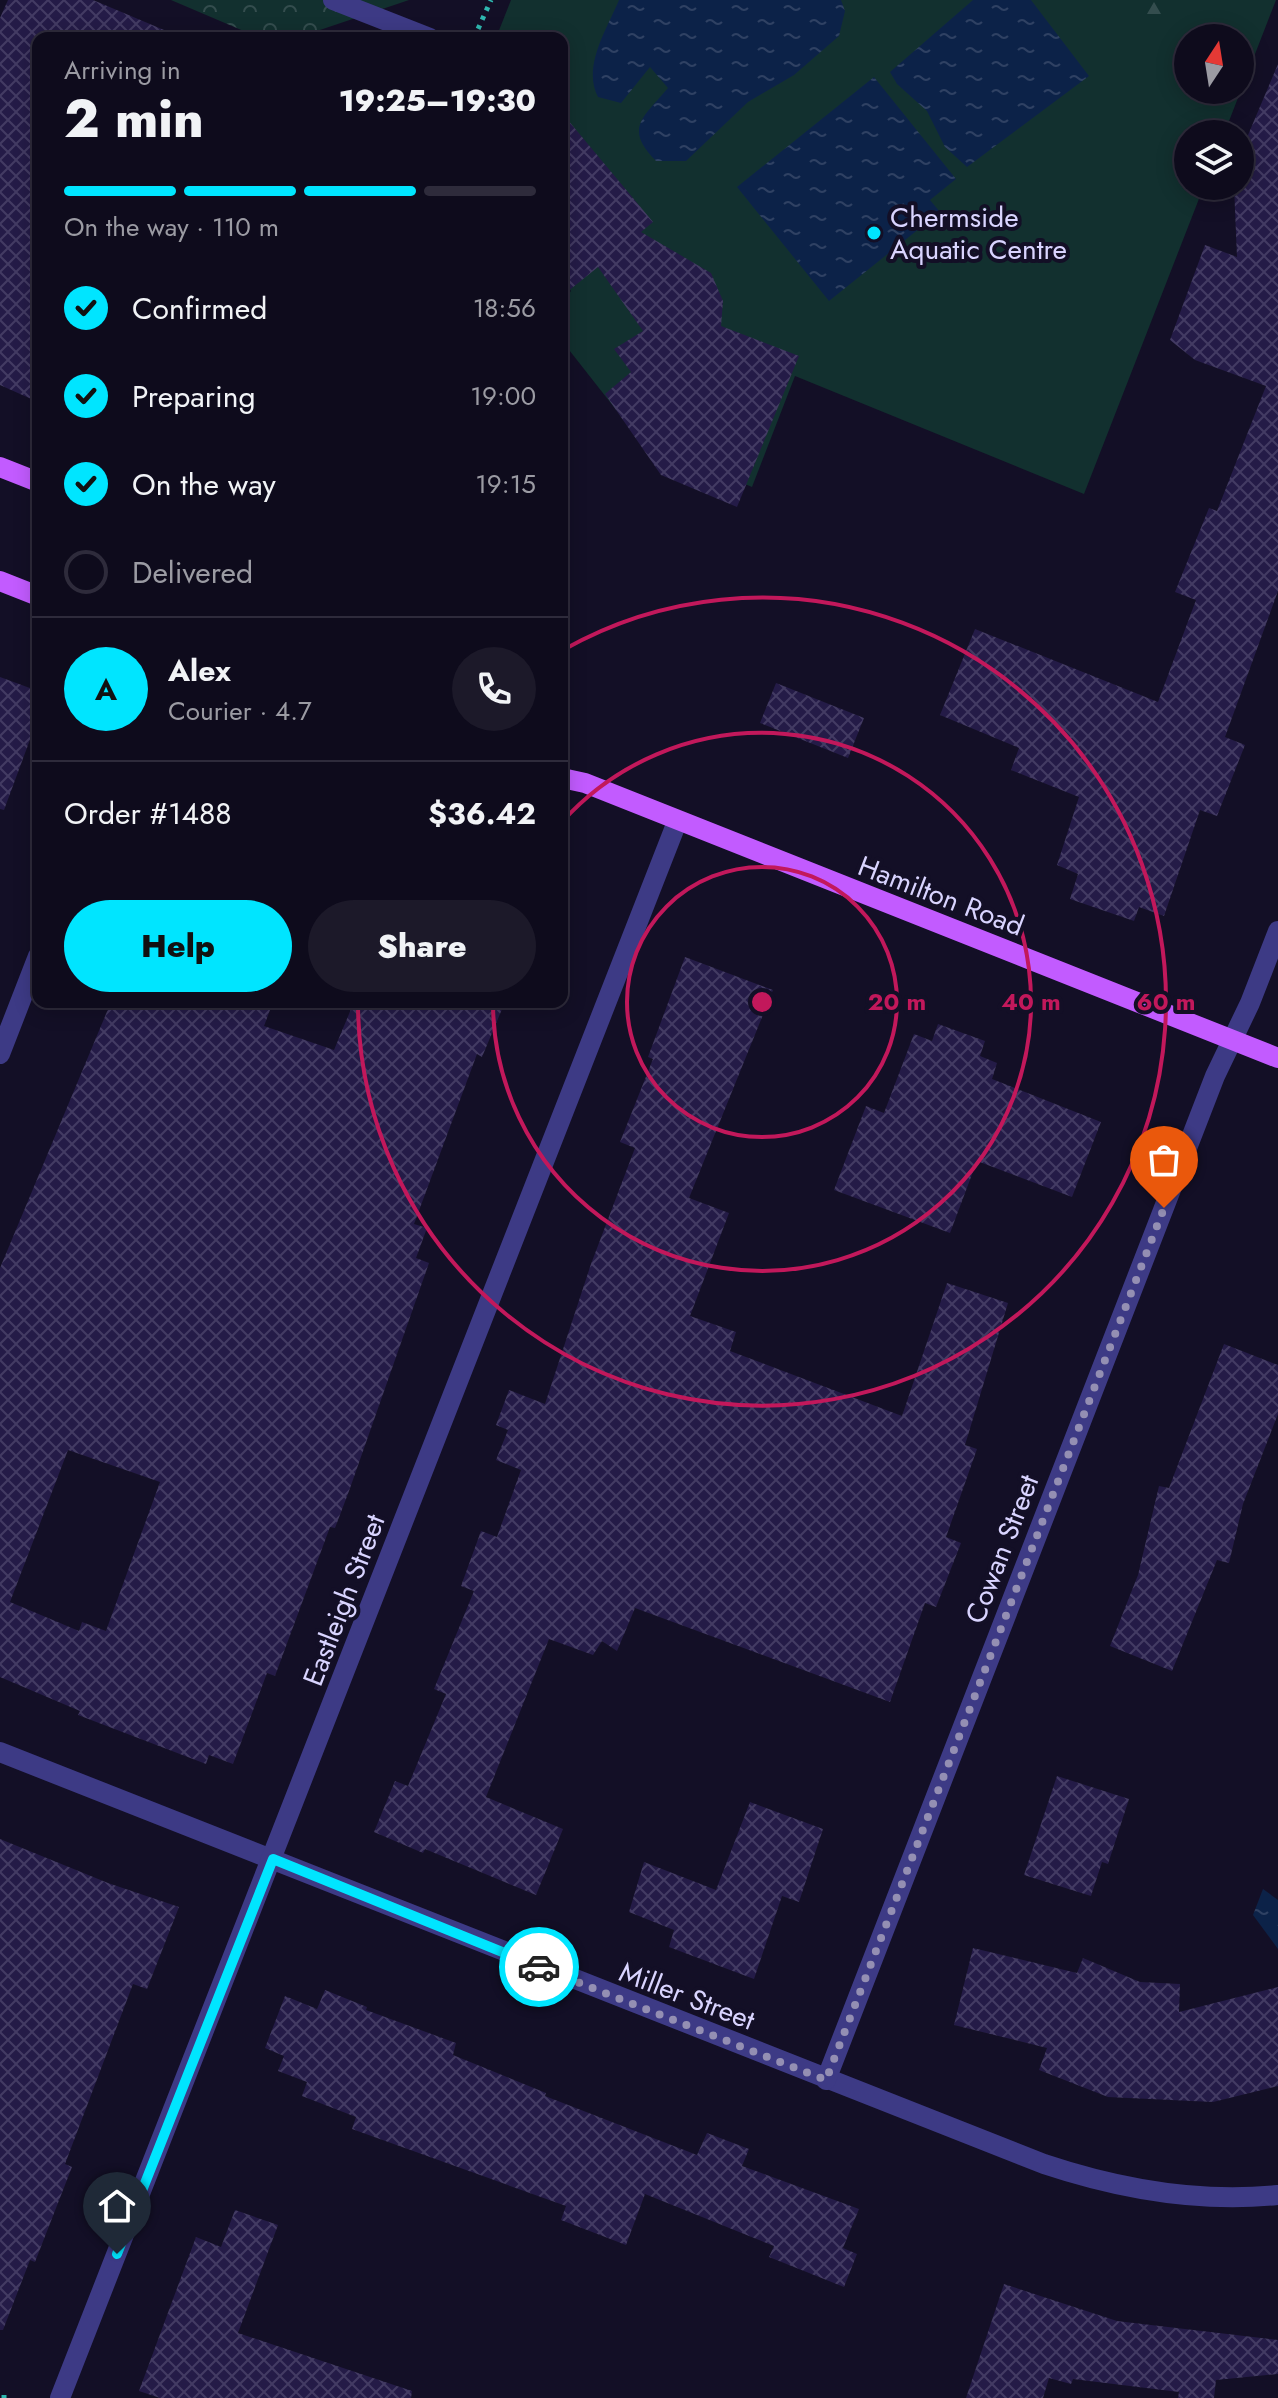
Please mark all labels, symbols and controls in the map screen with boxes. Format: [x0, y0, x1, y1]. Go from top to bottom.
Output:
north arrow [1174, 24, 1254, 104]
map controls [1174, 24, 1254, 200]
text: Arriving in [64, 51, 181, 89]
text: 19:25–19:30 [339, 79, 536, 122]
text: 2 min [64, 81, 204, 157]
button: layers [1174, 120, 1254, 200]
place label: Chermside Aquatic Centre [890, 197, 1067, 270]
text: On the way · 110 m [64, 208, 279, 246]
marker: Chermside Aquatic Centre [865, 224, 883, 242]
icon: check [64, 286, 108, 330]
text: Confirmed [132, 287, 267, 330]
text: 18:56 [473, 289, 536, 327]
icon: check [64, 374, 108, 418]
text: Preparing [132, 375, 256, 418]
text: 19:00 [470, 377, 536, 415]
icon: check [64, 462, 108, 506]
text: On the way [132, 463, 276, 506]
text: 19:15 [475, 465, 536, 503]
text: Delivered [132, 551, 253, 594]
button: phone [452, 647, 536, 731]
text: Alex [168, 649, 231, 692]
text: A [95, 668, 117, 711]
text: Courier · 4.7 [168, 692, 312, 730]
text: Order #1488 [64, 792, 232, 835]
text: $36.42 [428, 792, 536, 835]
street label: Hamilton Road [852, 846, 1030, 946]
button: Help [64, 900, 292, 992]
button: Share [308, 900, 536, 992]
text: 20 m [868, 984, 926, 1019]
text: 40 m [1001, 984, 1061, 1019]
text: 60 m [1137, 984, 1195, 1019]
centre of rings [748, 988, 776, 1016]
pin [1130, 1126, 1198, 1208]
icon: bag [1142, 1138, 1186, 1182]
street label: Cowan Street [955, 1468, 1049, 1629]
street label: Eastleigh Street [292, 1508, 396, 1692]
courier [499, 1927, 579, 2007]
icon: car [517, 1945, 561, 1989]
street label: Miller Street [613, 1951, 761, 2041]
pin [83, 2172, 151, 2254]
icon: home [95, 2184, 139, 2228]

